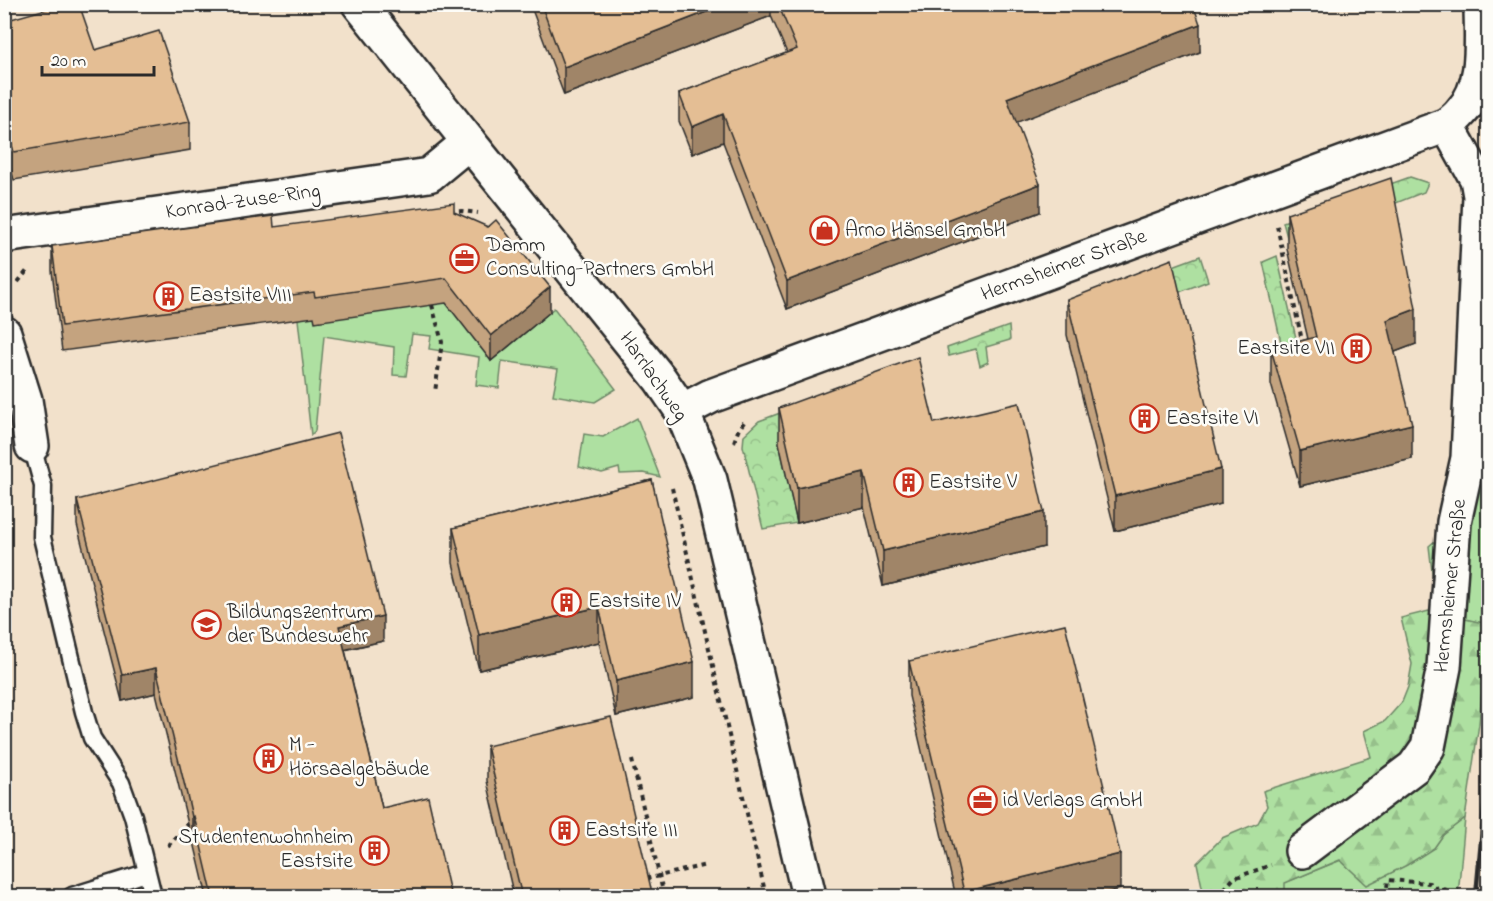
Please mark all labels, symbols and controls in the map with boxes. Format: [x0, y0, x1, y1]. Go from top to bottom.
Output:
scale bar [42, 39, 154, 77]
text: 20 m [51, 49, 86, 75]
street label: Konrad-Zuse-Ring [164, 176, 323, 230]
shop icon: Arno Hänsel GmbH [808, 215, 840, 247]
place label: Arno Hänsel GmbH [845, 216, 1006, 246]
street label: Hermsheimer Straße [977, 222, 1152, 310]
place label: Damm Consulting-Partners GmbH [485, 231, 714, 287]
office icon: Damm Consulting-Partners GmbH [449, 242, 481, 274]
building icon: Eastsite VIII [152, 280, 184, 312]
place label: Eastsite VIII [189, 281, 292, 311]
street label: Harrlachweg [609, 326, 695, 429]
building icon: Eastsite VII [1340, 333, 1372, 365]
place label: Eastsite VII [1237, 334, 1335, 364]
building icon: Eastsite VI [1129, 403, 1161, 435]
place label: Eastsite VI [1166, 404, 1259, 434]
building icon: Eastsite V [892, 467, 924, 499]
place label: Eastsite V [929, 468, 1017, 498]
street label: Hermsheimer Straße [1427, 497, 1475, 674]
building icon: Eastsite IV [551, 586, 583, 618]
place label: Eastsite IV [588, 587, 681, 617]
place label: Bildungszentrum der Bundeswehr [226, 598, 373, 652]
school or university icon: Bildungszentrum der Bundeswehr [190, 609, 222, 641]
place label: M - Hörsaalgebäude [289, 731, 430, 787]
building icon: M - Hörsaalgebäude [252, 742, 284, 774]
office icon: id Verlags GmbH [966, 785, 998, 817]
place label: id Verlags GmbH [1003, 786, 1143, 818]
building icon: Eastsite III [548, 815, 580, 847]
place label: Eastsite III [585, 816, 678, 846]
place label: Studentenwohnheim Eastsite [178, 823, 354, 877]
building icon: Studentenwohnheim Eastsite [358, 834, 390, 866]

